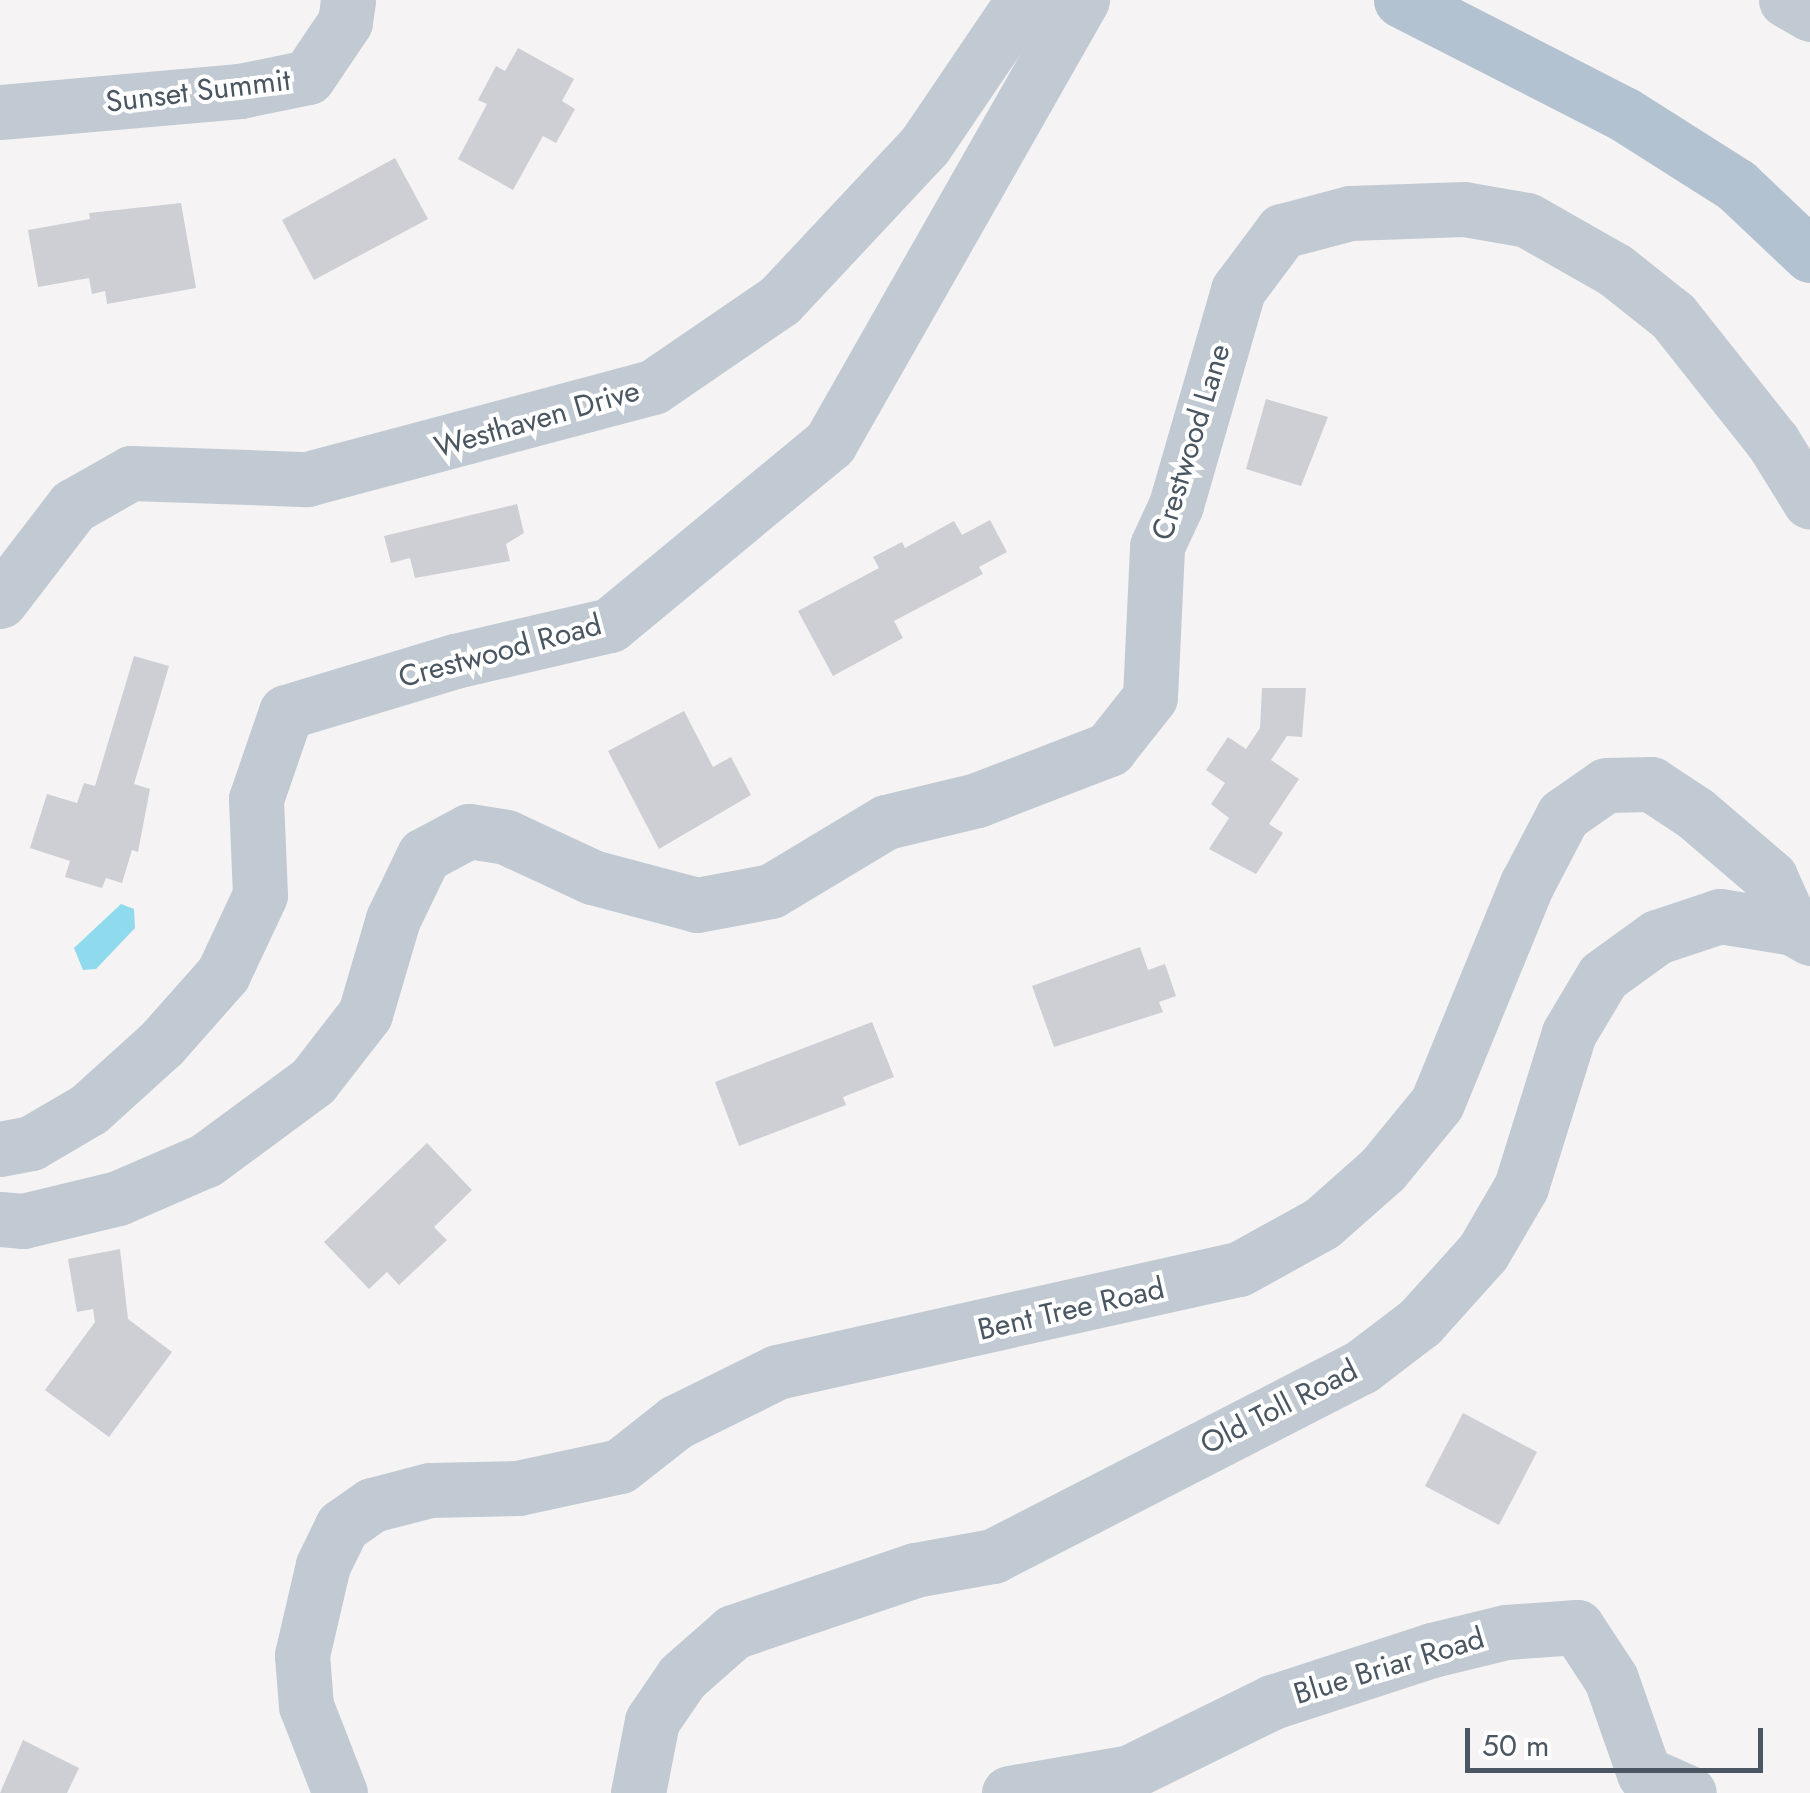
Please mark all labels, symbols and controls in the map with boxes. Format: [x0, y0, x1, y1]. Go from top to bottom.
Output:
street label: Sunset Summit [104, 62, 292, 120]
street label: Crestwood Lane [1144, 340, 1238, 544]
street label: Westhaven Drive [430, 373, 644, 465]
street label: Crestwood Road [395, 607, 605, 695]
street label: Bent Tree Road [974, 1270, 1168, 1348]
street label: Old Toll Road [1194, 1352, 1364, 1462]
street label: Blue Briar Road [1289, 1620, 1489, 1712]
scale bar [1470, 1708, 1768, 1770]
text: 50 m [1482, 1724, 1549, 1767]

